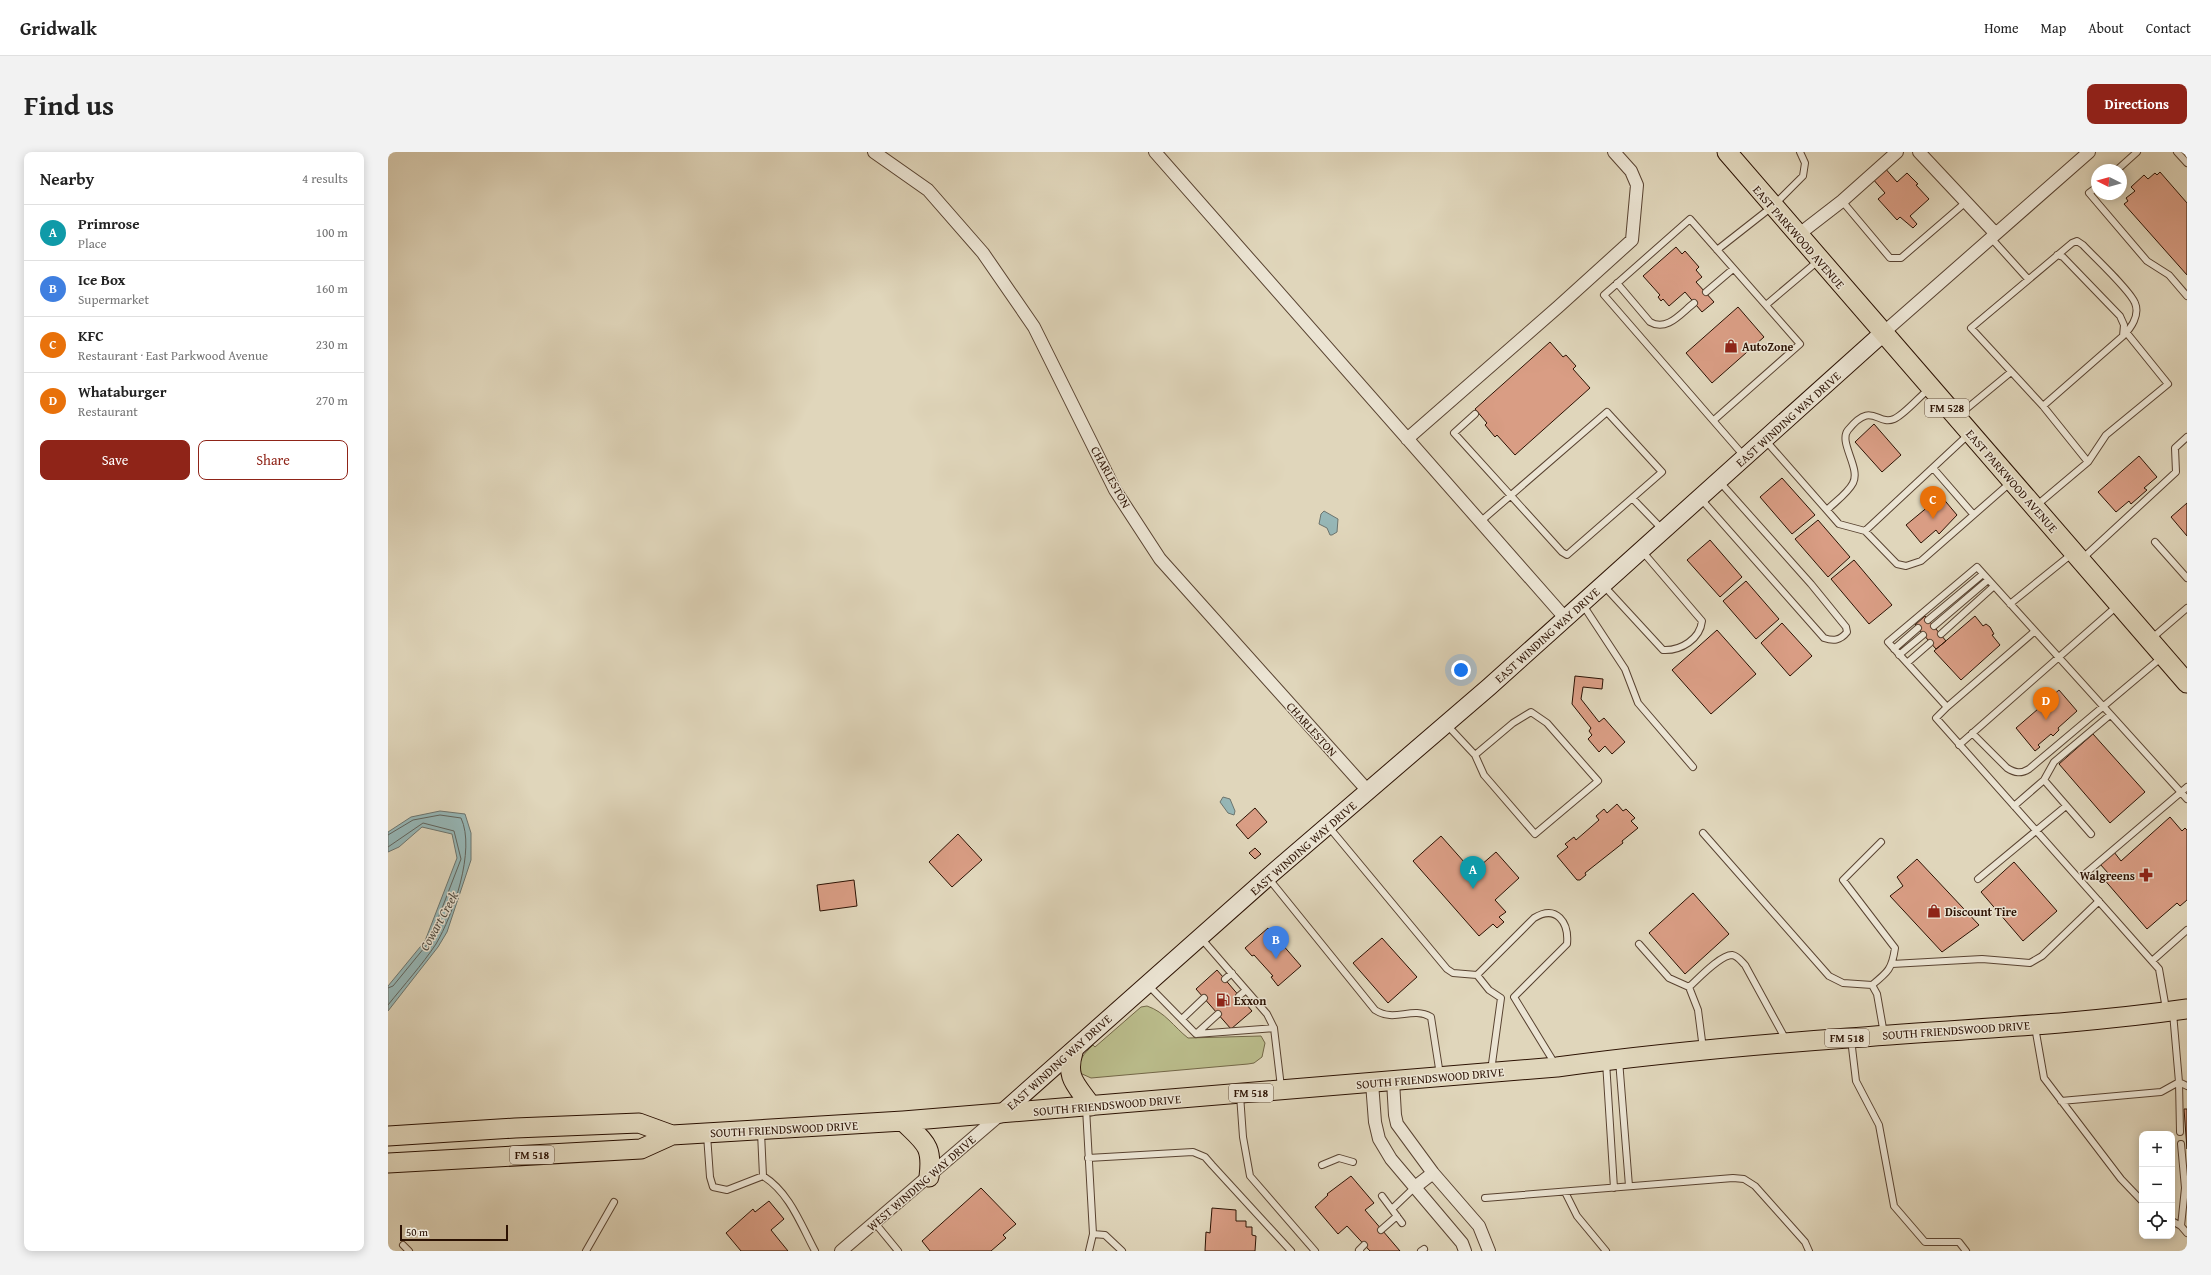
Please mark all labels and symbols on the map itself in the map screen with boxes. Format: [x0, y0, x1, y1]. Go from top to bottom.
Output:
north arrow [2091, 164, 2127, 200]
street label: EAST PARKWOOD AVENUE [1749, 182, 1849, 292]
shop icon: AutoZone [1723, 338, 1739, 354]
place label: AutoZone [1742, 338, 1794, 355]
street label: EAST WINDING WAY DRIVE [1732, 367, 1844, 471]
road number: FM 528 [1925, 399, 1969, 417]
street label: EAST PARKWOOD AVENUE [1962, 426, 2062, 536]
street label: CHARLESTON [1087, 443, 1135, 511]
pin: C [1920, 486, 1946, 519]
street label: EAST WINDING WAY DRIVE [1491, 583, 1603, 687]
your location [1451, 660, 1471, 680]
pin: D [2033, 687, 2059, 720]
street label: CHARLESTON [1283, 698, 1341, 760]
street label: EAST WINDING WAY DRIVE [1246, 797, 1360, 899]
pin: A [1460, 856, 1486, 889]
place label: Walgreens [2080, 867, 2135, 884]
pharmacy icon: Walgreens [2138, 867, 2154, 883]
water label: Cowart Creek [415, 888, 463, 954]
shop icon: Discount Tire [1926, 903, 1942, 919]
place label: Discount Tire [1945, 903, 2017, 920]
pin: B [1263, 926, 1289, 959]
fuel station icon: Exxon [1215, 992, 1231, 1008]
place label: Exxon [1234, 992, 1266, 1009]
street label: EAST WINDING WAY DRIVE [1003, 1010, 1115, 1114]
street label: SOUTH FRIENDSWOOD DRIVE [1881, 1016, 2031, 1044]
road number: FM 518 [1825, 1029, 1869, 1047]
street label: SOUTH FRIENDSWOOD DRIVE [1355, 1063, 1505, 1093]
road number: FM 518 [1229, 1084, 1273, 1102]
street label: SOUTH FRIENDSWOOD DRIVE [1032, 1090, 1182, 1120]
street label: SOUTH FRIENDSWOOD DRIVE [710, 1117, 858, 1141]
street label: WEST WINDING WAY DRIVE [863, 1131, 979, 1235]
road number: FM 518 [510, 1146, 554, 1164]
scale bar [400, 1223, 508, 1242]

